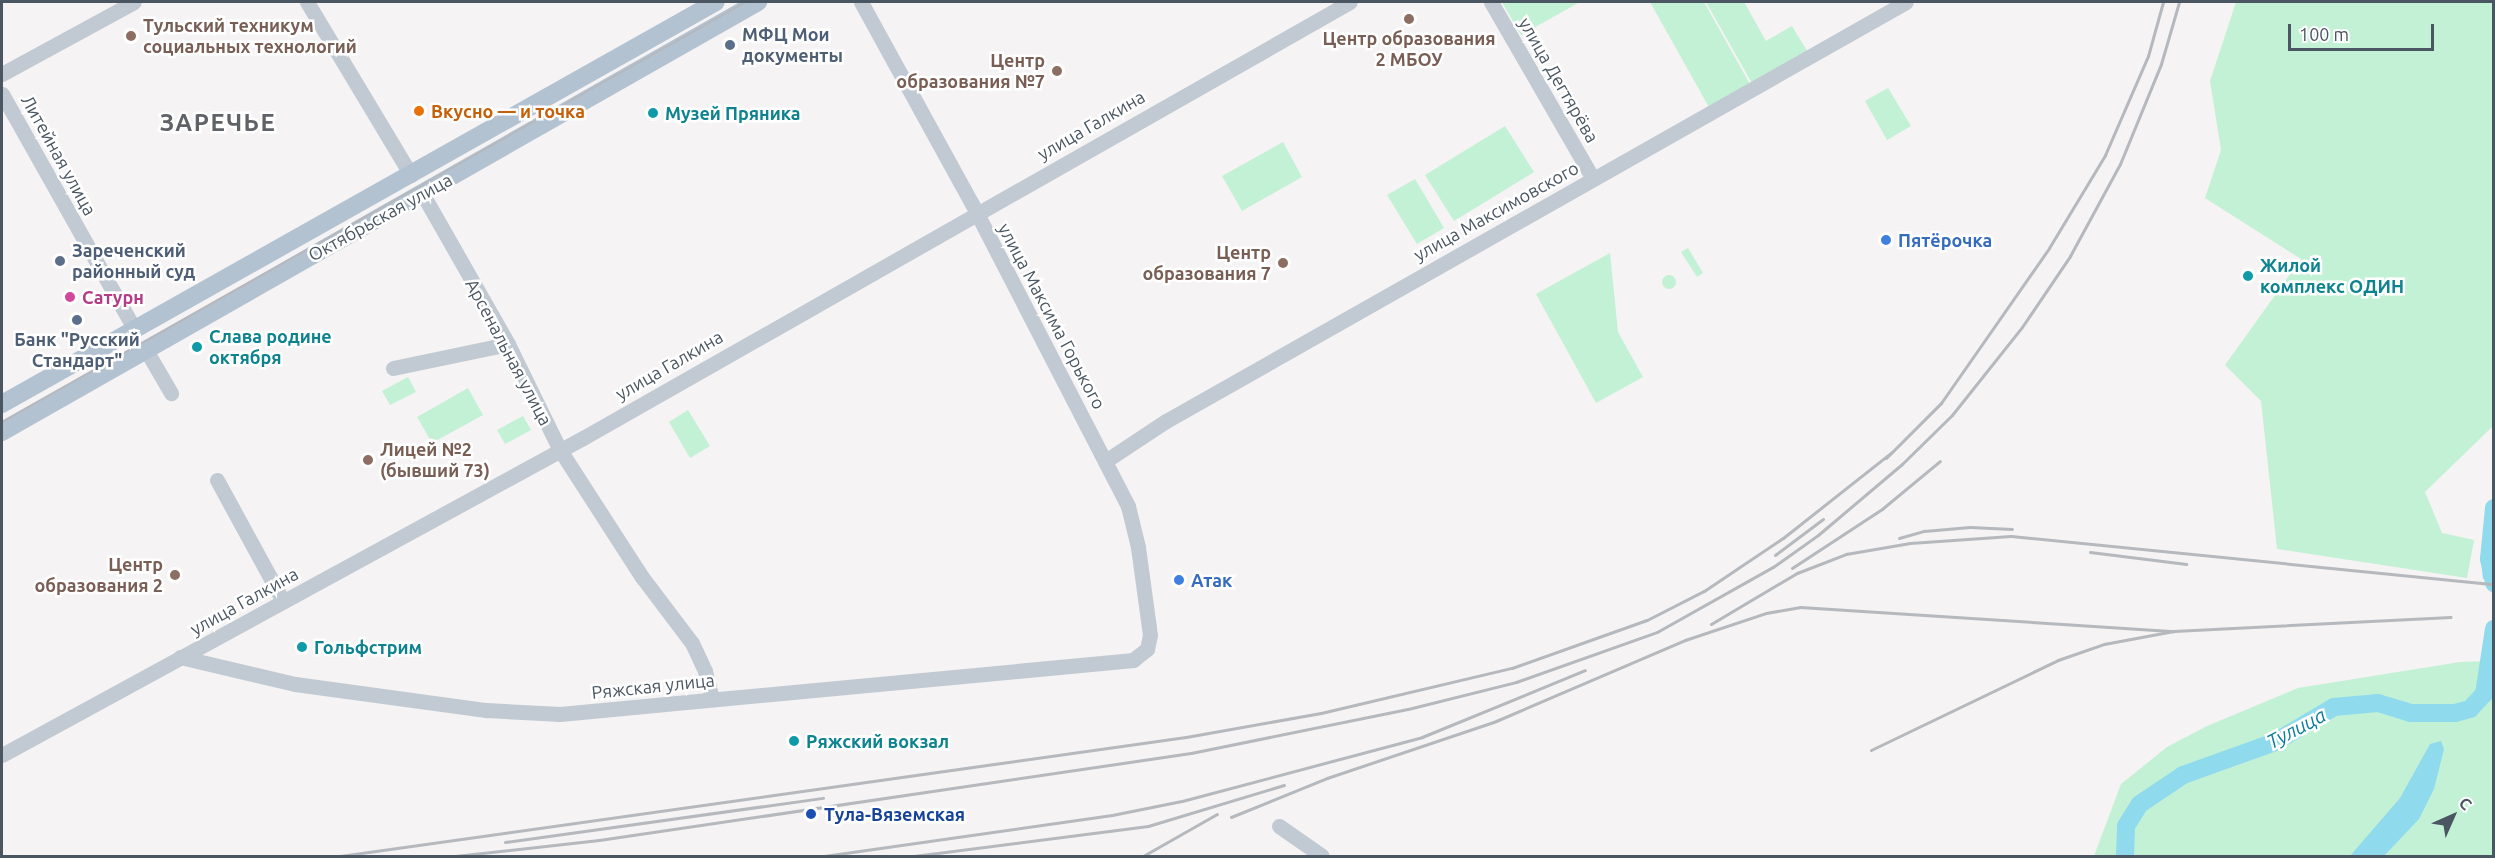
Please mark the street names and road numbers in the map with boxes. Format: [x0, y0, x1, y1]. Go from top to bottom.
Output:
street label: улица Дегтярёва [1514, 14, 1604, 146]
street label: улица Галкина [1034, 86, 1148, 164]
street label: Литейная улица [17, 91, 101, 219]
street label: улица Максимовского [1410, 157, 1582, 265]
street label: Октябрьская улица [304, 168, 456, 266]
street label: улица Максима Горького [994, 219, 1110, 413]
street label: Арсенальная улица [461, 275, 557, 429]
street label: улица Галкина [612, 326, 726, 404]
street label: улица Галкина [186, 562, 302, 640]
street label: Ряжская улица [590, 669, 716, 703]

